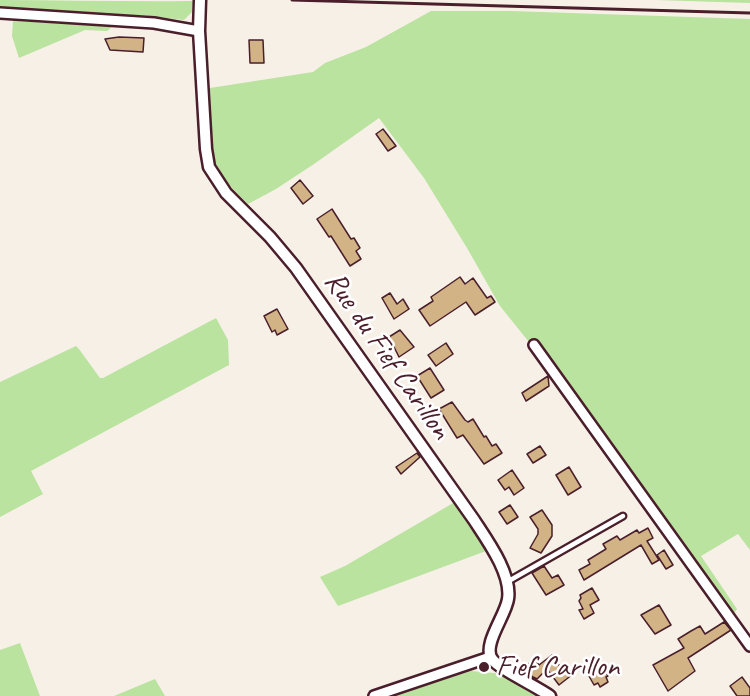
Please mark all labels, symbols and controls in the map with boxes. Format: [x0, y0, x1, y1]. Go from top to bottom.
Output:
street label: Rue du Fief Carillon [316, 265, 458, 447]
place label: Fief Carillon [496, 649, 619, 685]
marker: Fief Carillon [477, 660, 491, 674]

